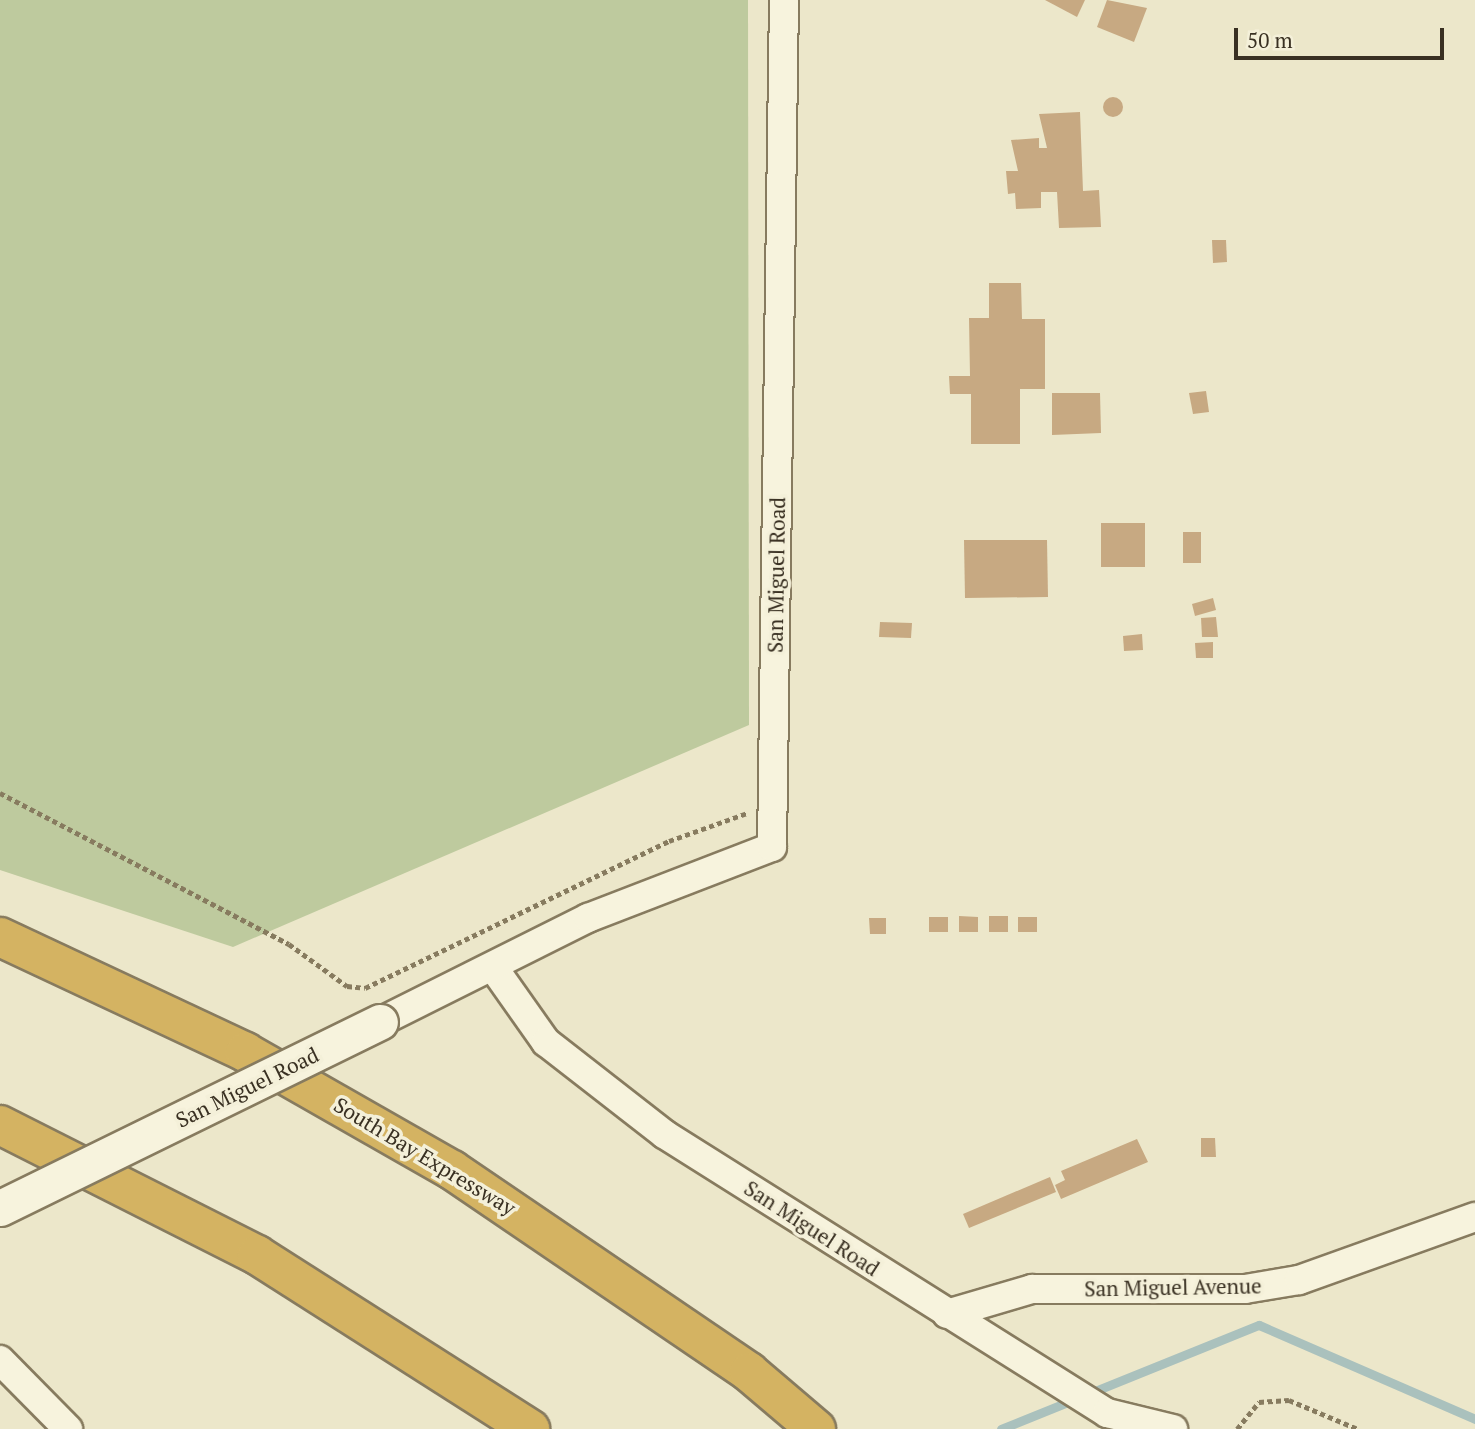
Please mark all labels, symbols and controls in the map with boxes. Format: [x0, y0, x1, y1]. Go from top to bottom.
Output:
scale bar [1237, 14, 1447, 58]
text: 50 m [1247, 26, 1293, 54]
street label: San Miguel Road [762, 497, 790, 653]
street label: San Miguel Road [171, 1042, 323, 1132]
street label: South Bay Expressway [329, 1092, 521, 1220]
street label: San Miguel Road [740, 1175, 884, 1281]
street label: San Miguel Avenue [1084, 1273, 1262, 1301]

